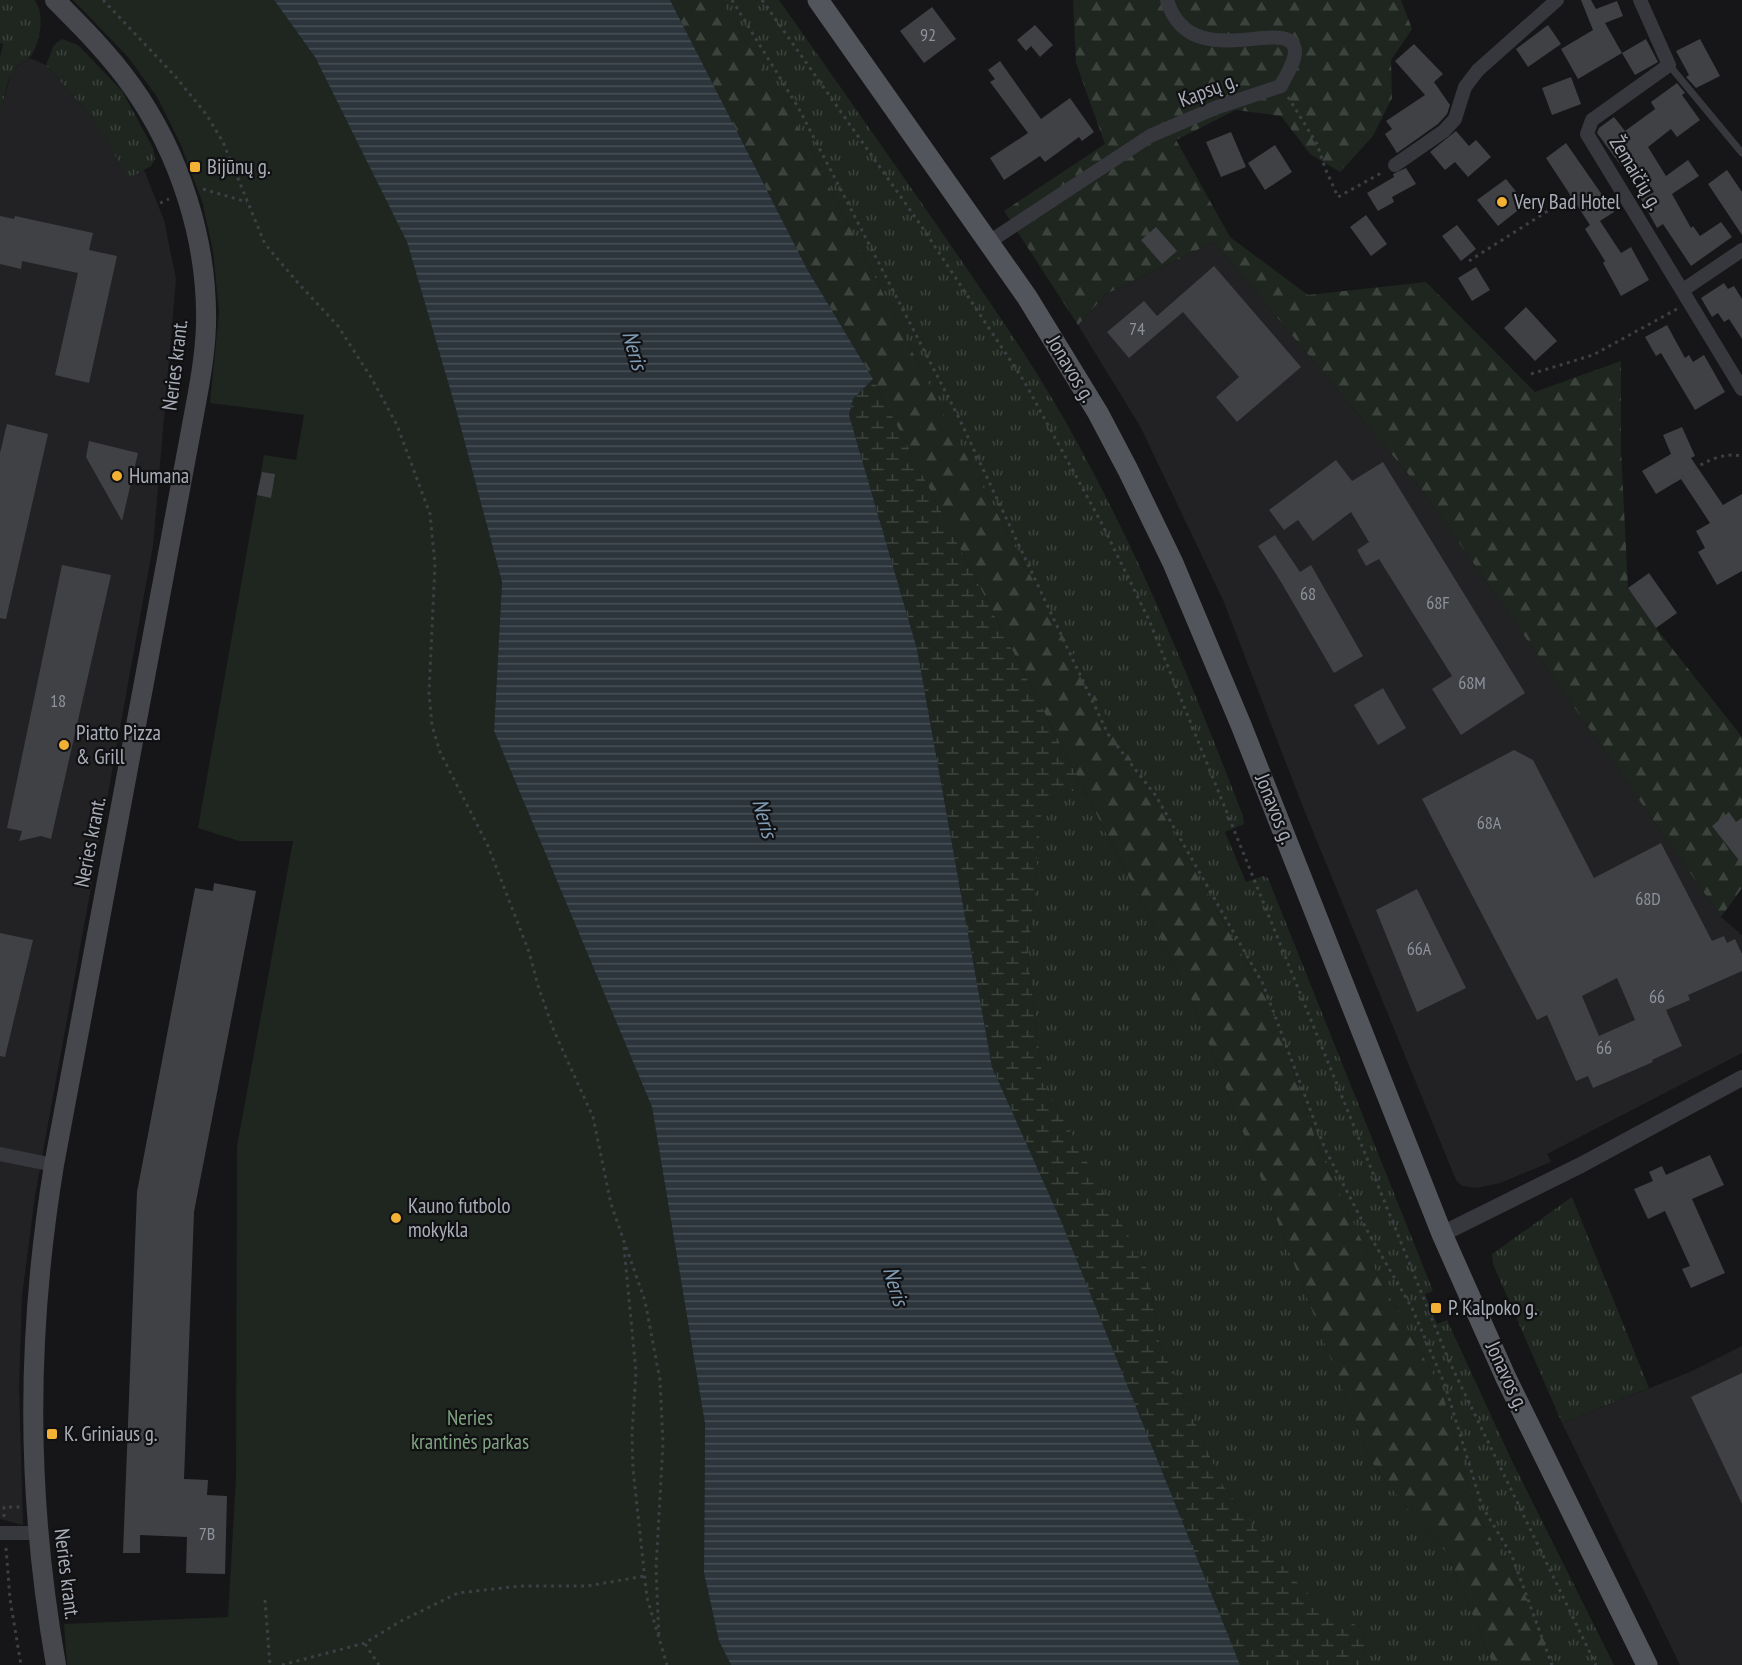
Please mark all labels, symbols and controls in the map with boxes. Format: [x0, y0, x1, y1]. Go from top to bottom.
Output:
house number: 92 [920, 23, 936, 46]
street label: Kapsų g. [1175, 66, 1241, 113]
street label: Žemaičių g. [1604, 131, 1669, 215]
place label: Bijūnų g. [207, 153, 271, 180]
marker: Bijūnų g. [188, 160, 202, 174]
place label: Very Bad Hotel [1513, 188, 1620, 215]
marker: Very Bad Hotel [1495, 195, 1509, 209]
house number: 74 [1129, 317, 1145, 340]
street label: Neries krant. [156, 318, 193, 412]
water label: Neris [616, 327, 655, 375]
street label: Jonavos g. [1040, 329, 1102, 407]
place label: Humana [129, 462, 189, 489]
marker: Humana [110, 469, 124, 483]
house number: 68 [1300, 582, 1316, 605]
house number: 68F [1426, 591, 1450, 614]
house number: 68M [1458, 671, 1486, 694]
house number: 18 [50, 689, 66, 712]
place label: Piatto Pizza & Grill [76, 719, 161, 770]
marker: Piatto Pizza & Grill [57, 738, 71, 752]
street label: Jonavos g. [1249, 769, 1302, 848]
street label: Neries krant. [68, 794, 111, 889]
water label: Neris [746, 795, 785, 843]
house number: 68A [1477, 811, 1502, 834]
house number: 68D [1635, 887, 1661, 910]
house number: 66A [1407, 937, 1432, 960]
house number: 66 [1649, 985, 1665, 1008]
house number: 66 [1596, 1036, 1612, 1059]
place label: Kauno futbolo mokykla [408, 1192, 511, 1243]
marker: Kauno futbolo mokykla [389, 1211, 403, 1225]
water label: Neris [877, 1263, 916, 1311]
place label: P. Kalpoko g. [1448, 1294, 1538, 1321]
marker: P. Kalpoko g. [1429, 1301, 1443, 1315]
street label: Jonavos g. [1479, 1336, 1535, 1415]
park label: Neries krantinės parkas [411, 1404, 529, 1455]
place label: K. Griniaus g. [64, 1420, 157, 1447]
marker: K. Griniaus g. [45, 1427, 59, 1441]
house number: 7B [199, 1522, 215, 1545]
street label: Neries krant. [49, 1527, 86, 1621]

